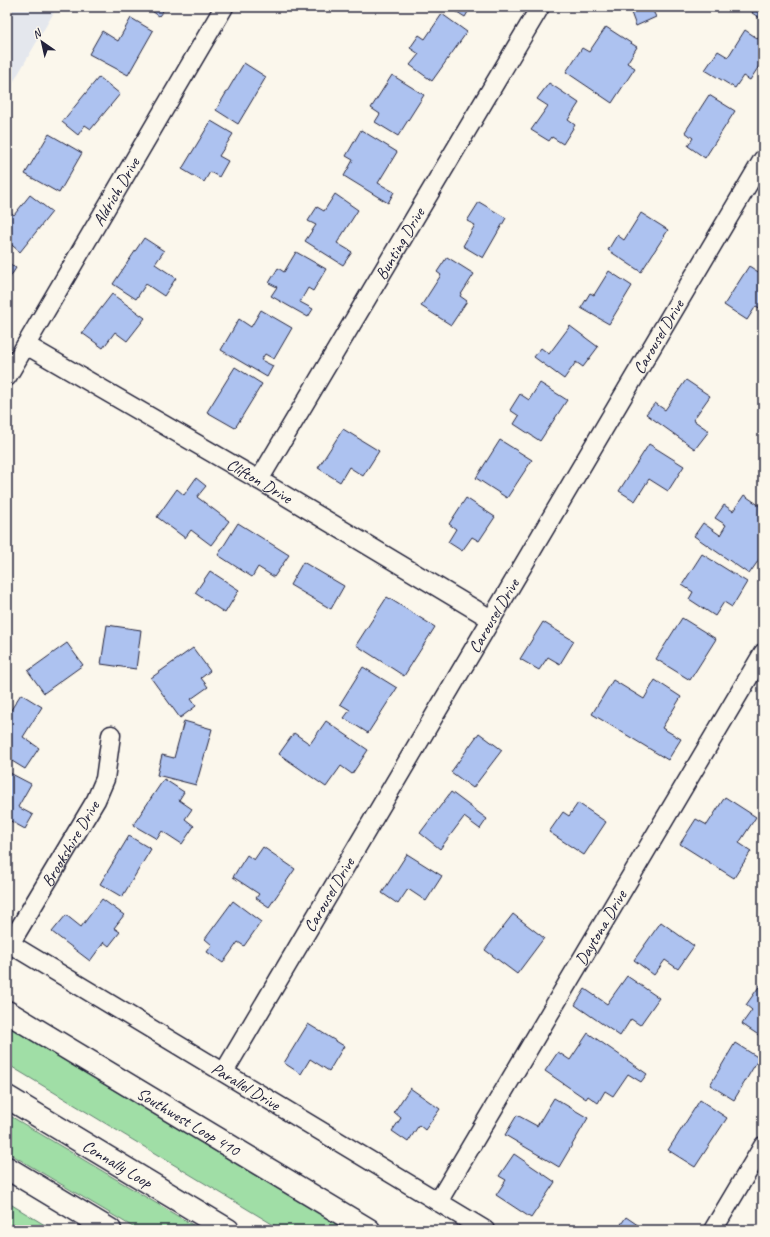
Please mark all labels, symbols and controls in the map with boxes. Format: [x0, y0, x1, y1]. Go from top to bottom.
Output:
north arrow [22, 22, 62, 62]
text: N [30, 25, 45, 41]
street label: Aldrich Drive [88, 152, 145, 229]
street label: Bunting Drive [370, 203, 430, 283]
street label: Carousel Drive [628, 294, 689, 378]
street label: Clifton Drive [223, 453, 297, 509]
street label: Carousel Drive [463, 573, 524, 657]
street label: Brookshire Drive [36, 796, 104, 890]
street label: Carousel Drive [299, 852, 360, 936]
street label: Daytona Drive [570, 885, 632, 969]
street label: Parallel Drive [208, 1057, 285, 1115]
street label: Southwest Loop 410 [133, 1082, 245, 1161]
street label: Connally Loop [79, 1135, 158, 1193]

